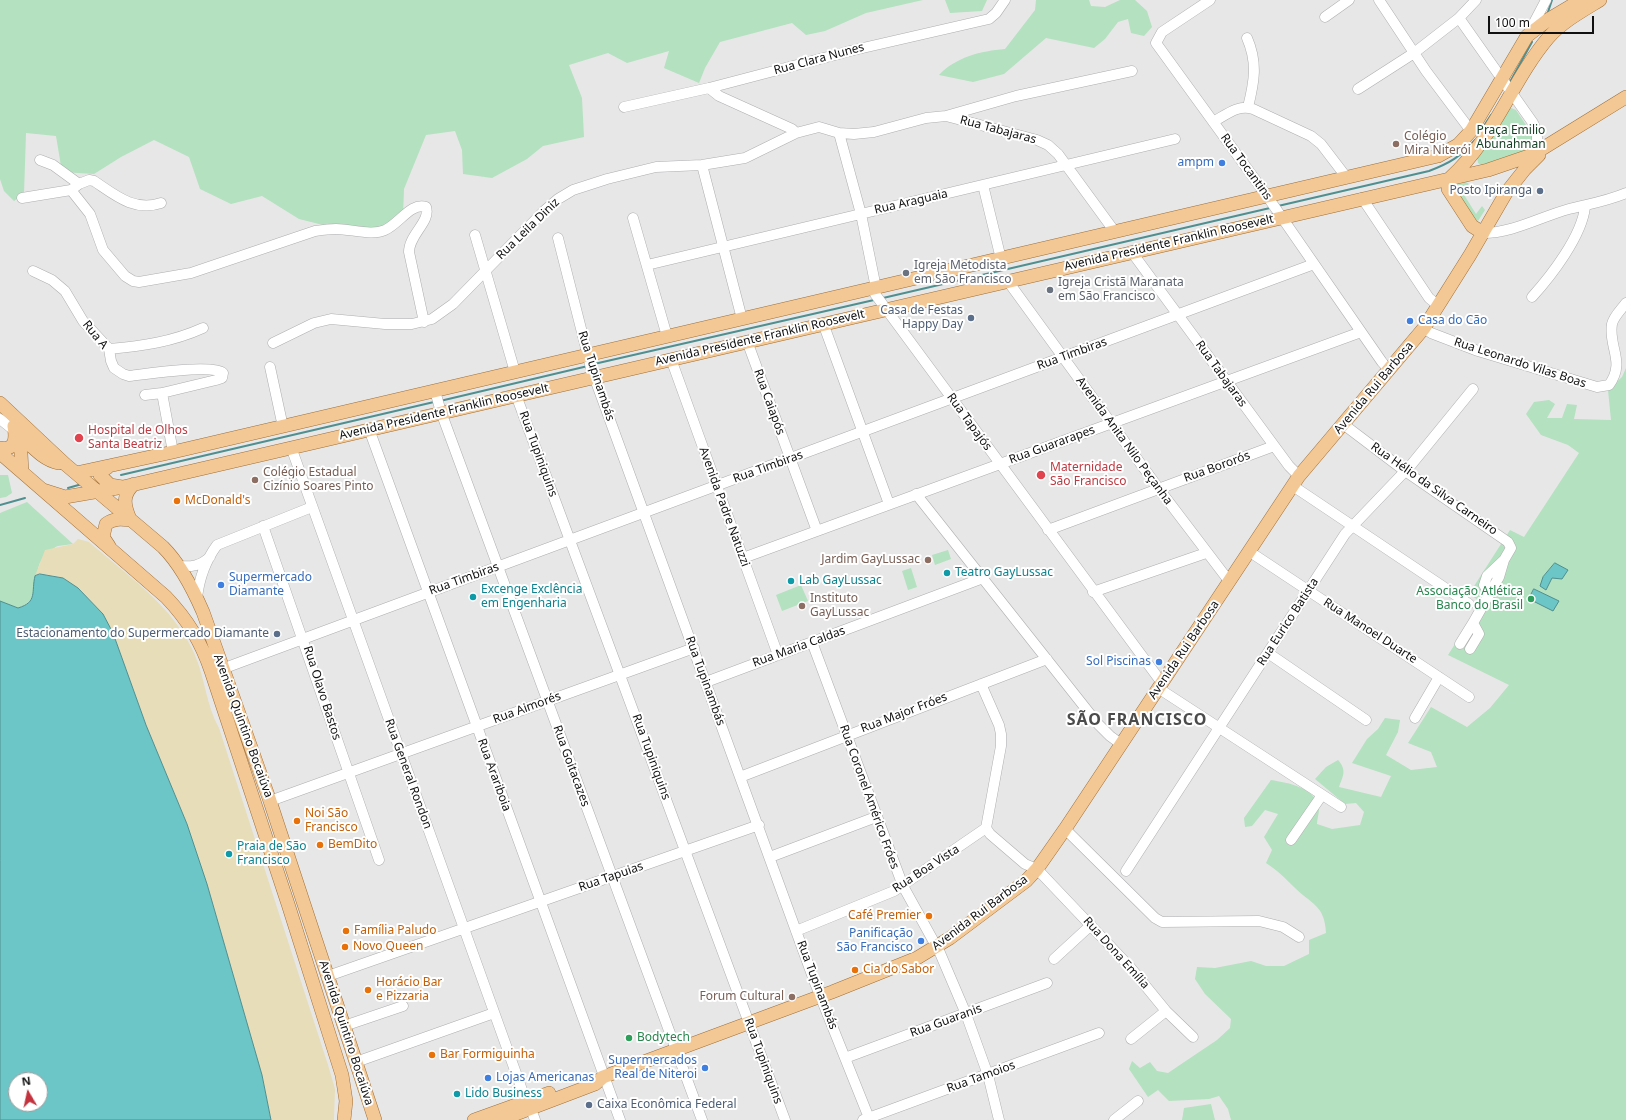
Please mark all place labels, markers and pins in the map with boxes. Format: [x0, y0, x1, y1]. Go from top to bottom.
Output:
place label: Colégio Mira Niterói [1404, 130, 1471, 158]
marker: Colégio Mira Niterói [1391, 139, 1401, 149]
place label: ampm [1177, 156, 1214, 170]
marker: ampm [1217, 158, 1227, 168]
place label: Posto Ipiranga [1450, 184, 1532, 198]
marker: Posto Ipiranga [1535, 186, 1545, 196]
place label: Igreja Metodista em São Francisco [914, 259, 1012, 287]
marker: Igreja Metodista em São Francisco [901, 268, 911, 278]
place label: Igreja Cristã Maranata em São Francisco [1058, 276, 1184, 304]
marker: Igreja Cristã Maranata em São Francisco [1045, 285, 1055, 295]
place label: Casa de Festas Happy Day [880, 304, 963, 332]
marker: Casa de Festas Happy Day [966, 313, 976, 323]
place label: Casa do Cão [1418, 314, 1487, 328]
marker: Casa do Cão [1405, 316, 1415, 326]
place label: Hospital de Olhos Santa Beatriz [88, 424, 188, 452]
marker: Hospital de Olhos Santa Beatriz [73, 432, 85, 444]
place label: Maternidade São Francisco [1050, 461, 1126, 489]
place label: Colégio Estadual Cizínio Soares Pinto [263, 466, 374, 494]
marker: Maternidade São Francisco [1035, 469, 1047, 481]
marker: Colégio Estadual Cizínio Soares Pinto [250, 475, 260, 485]
place label: McDonald's [185, 494, 250, 508]
marker: McDonald's [172, 496, 182, 506]
place label: Jardim GayLussac [821, 553, 920, 567]
marker: Jardim GayLussac [923, 555, 933, 565]
place label: Teatro GayLussac [955, 566, 1053, 580]
marker: Teatro GayLussac [942, 568, 952, 578]
place label: Supermercado Diamante [229, 571, 312, 599]
place label: Lab GayLussac [799, 574, 882, 588]
marker: Lab GayLussac [786, 576, 796, 586]
marker: Supermercado Diamante [216, 580, 226, 590]
place label: Excenge Exclência em Engenharia [481, 583, 582, 611]
place label: Associação Atlética Banco do Brasil [1416, 585, 1523, 613]
marker: Excenge Exclência em Engenharia [468, 592, 478, 602]
place label: Instituto GayLussac [810, 592, 869, 620]
marker: Associação Atlética Banco do Brasil [1526, 594, 1536, 604]
marker: Instituto GayLussac [797, 601, 807, 611]
place label: Estacionamento do Supermercado Diamante [16, 627, 269, 641]
marker: Estacionamento do Supermercado Diamante [272, 629, 282, 639]
place label: Sol Piscinas [1086, 655, 1151, 669]
marker: Sol Piscinas [1154, 657, 1164, 667]
place label: Noi São Francisco [305, 807, 358, 835]
marker: Noi São Francisco [292, 816, 302, 826]
place label: BemDito [328, 838, 377, 852]
place label: Praia de São Francisco [237, 840, 307, 868]
marker: BemDito [315, 840, 325, 850]
marker: Praia de São Francisco [224, 849, 234, 859]
place label: Café Premier [848, 909, 921, 923]
marker: Café Premier [924, 911, 934, 921]
place label: Família Paludo [354, 924, 436, 938]
marker: Família Paludo [341, 926, 351, 936]
place label: Panificação São Francisco [837, 927, 913, 955]
marker: Panificação São Francisco [916, 936, 926, 946]
place label: Novo Queen [353, 940, 423, 954]
marker: Novo Queen [340, 942, 350, 952]
place label: Cia do Sabor [863, 963, 934, 977]
marker: Cia do Sabor [850, 965, 860, 975]
place label: Horácio Bar e Pizzaria [376, 976, 442, 1004]
marker: Horácio Bar e Pizzaria [363, 985, 373, 995]
place label: Forum Cultural [699, 990, 784, 1004]
marker: Forum Cultural [787, 992, 797, 1002]
place label: Bodytech [637, 1031, 690, 1045]
marker: Bodytech [624, 1033, 634, 1043]
place label: Bar Formiguinha [440, 1048, 535, 1062]
marker: Bar Formiguinha [427, 1050, 437, 1060]
place label: Supermercados Real de Niteroi [608, 1054, 697, 1082]
marker: Supermercados Real de Niteroi [700, 1063, 710, 1073]
place label: Lojas Americanas [496, 1071, 594, 1085]
marker: Lojas Americanas [483, 1073, 493, 1083]
place label: Lido Business [465, 1087, 542, 1101]
marker: Lido Business [452, 1089, 462, 1099]
place label: Caixa Econômica Federal [597, 1098, 737, 1112]
marker: Caixa Econômica Federal [584, 1100, 594, 1110]

